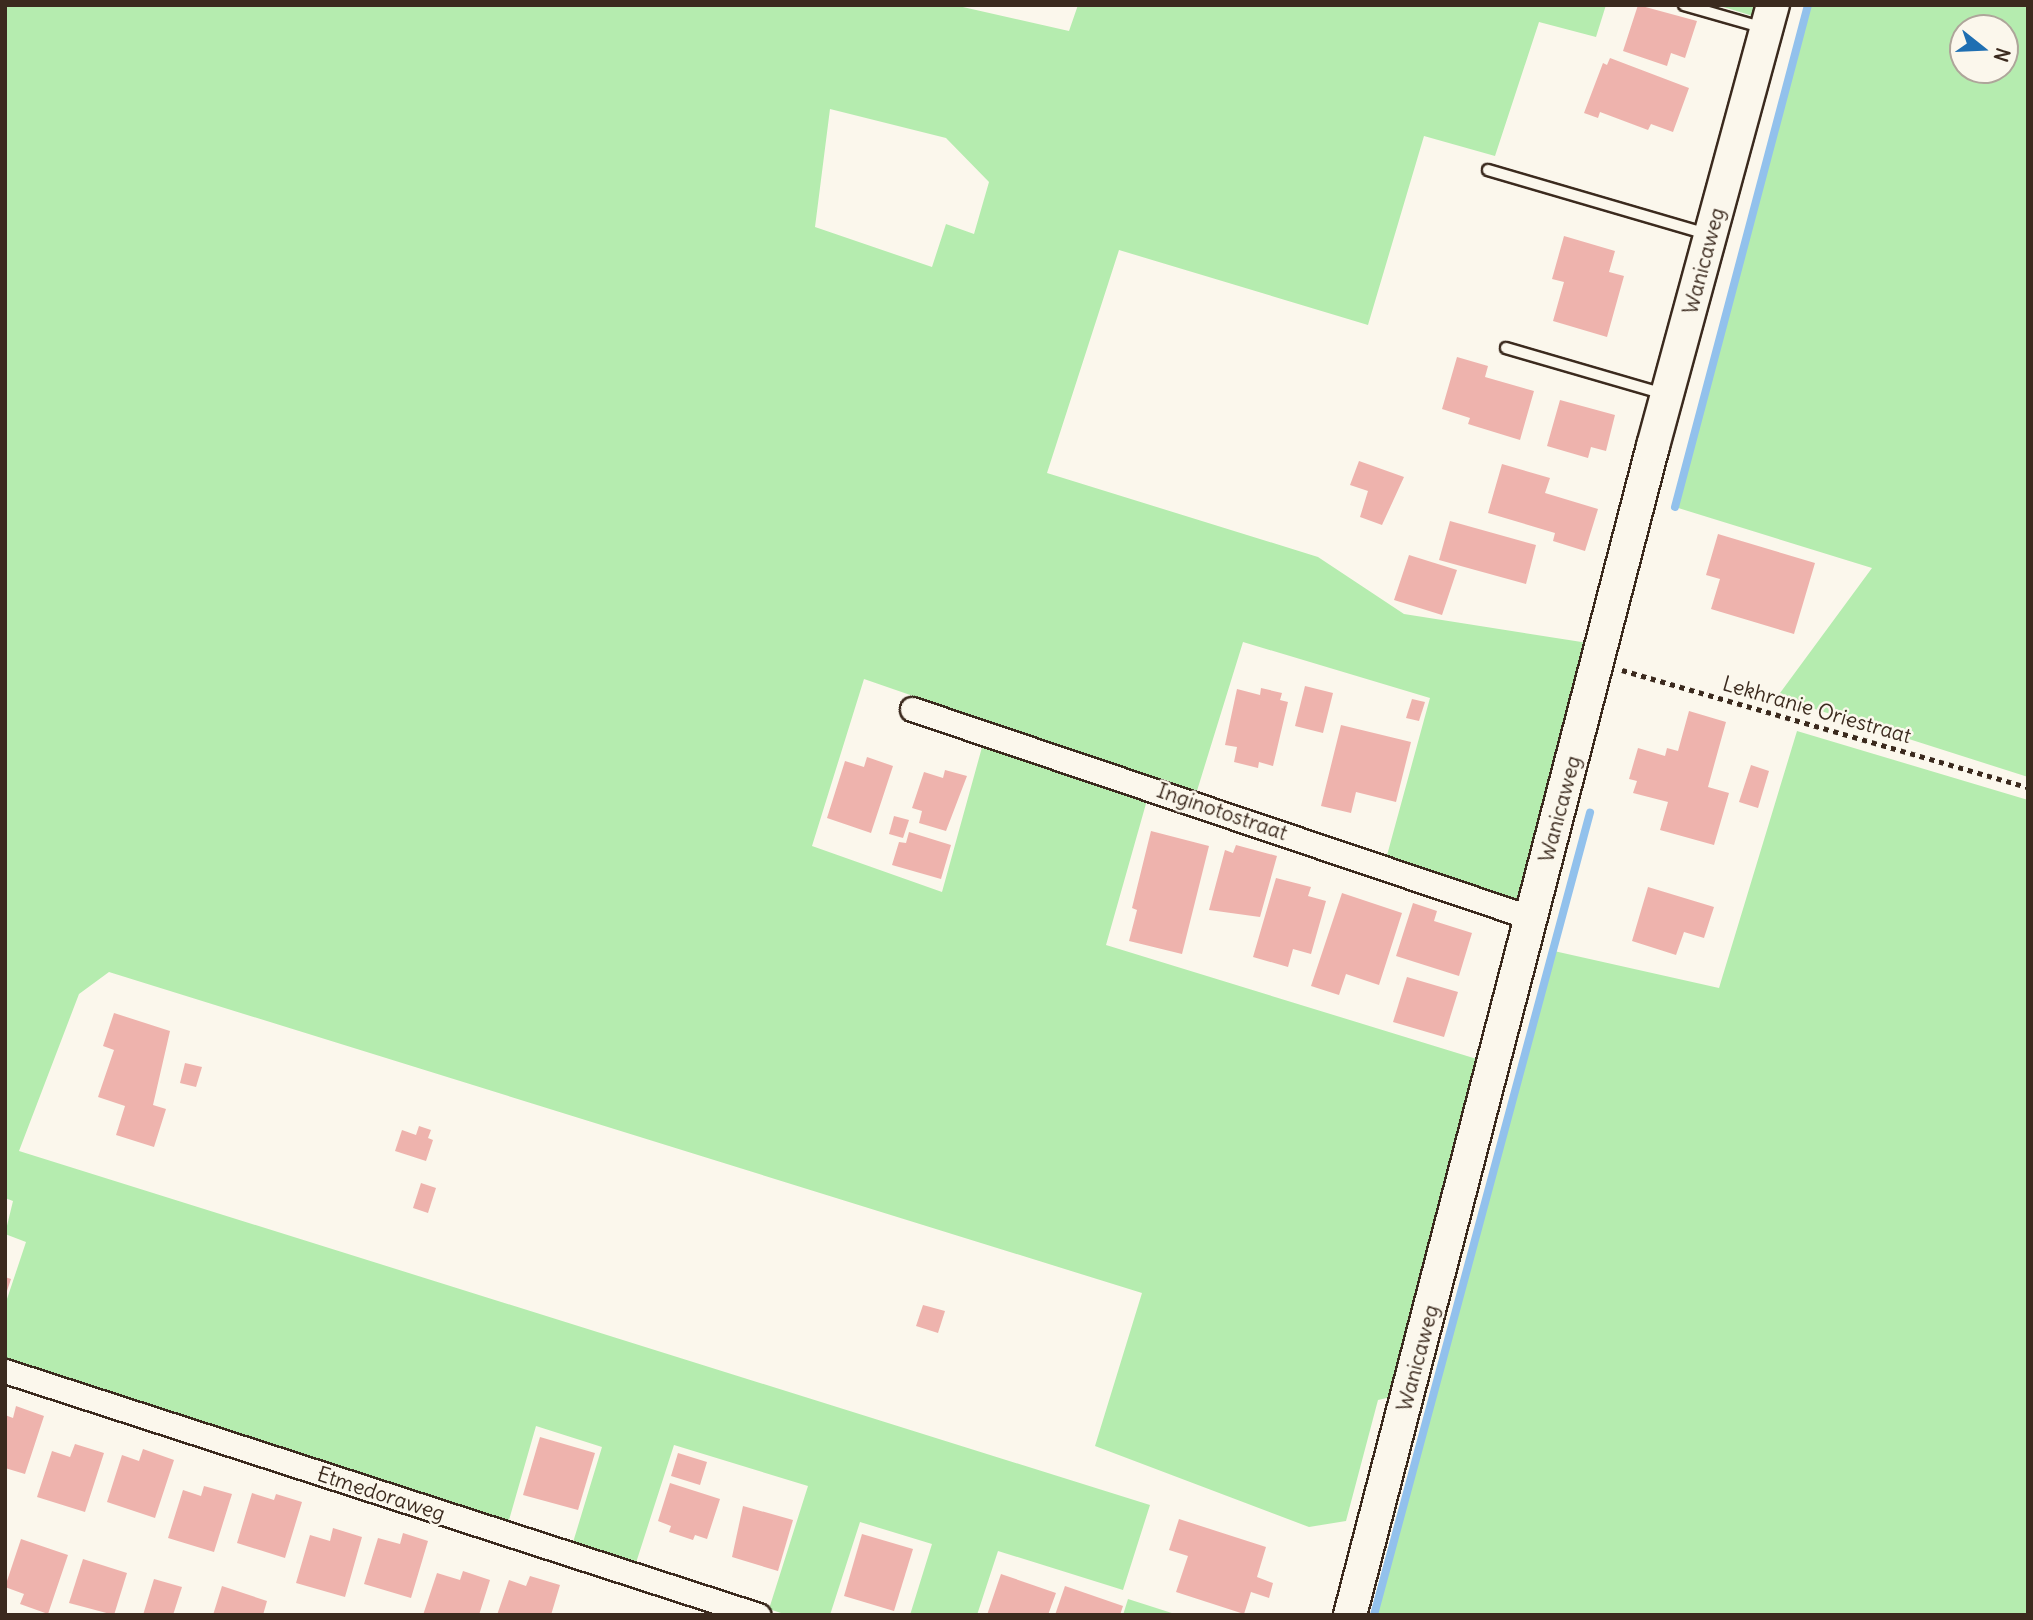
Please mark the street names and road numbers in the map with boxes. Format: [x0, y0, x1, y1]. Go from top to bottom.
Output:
street label: Wanicaweg [1678, 205, 1730, 317]
street label: Lekhranie Oriestraat [1720, 671, 1914, 749]
street label: Wanicaweg [1534, 753, 1586, 865]
street label: Inginotostraat [1153, 778, 1291, 846]
street label: Wanicaweg [1392, 1302, 1444, 1414]
street label: Etmedoraweg [314, 1461, 448, 1527]

